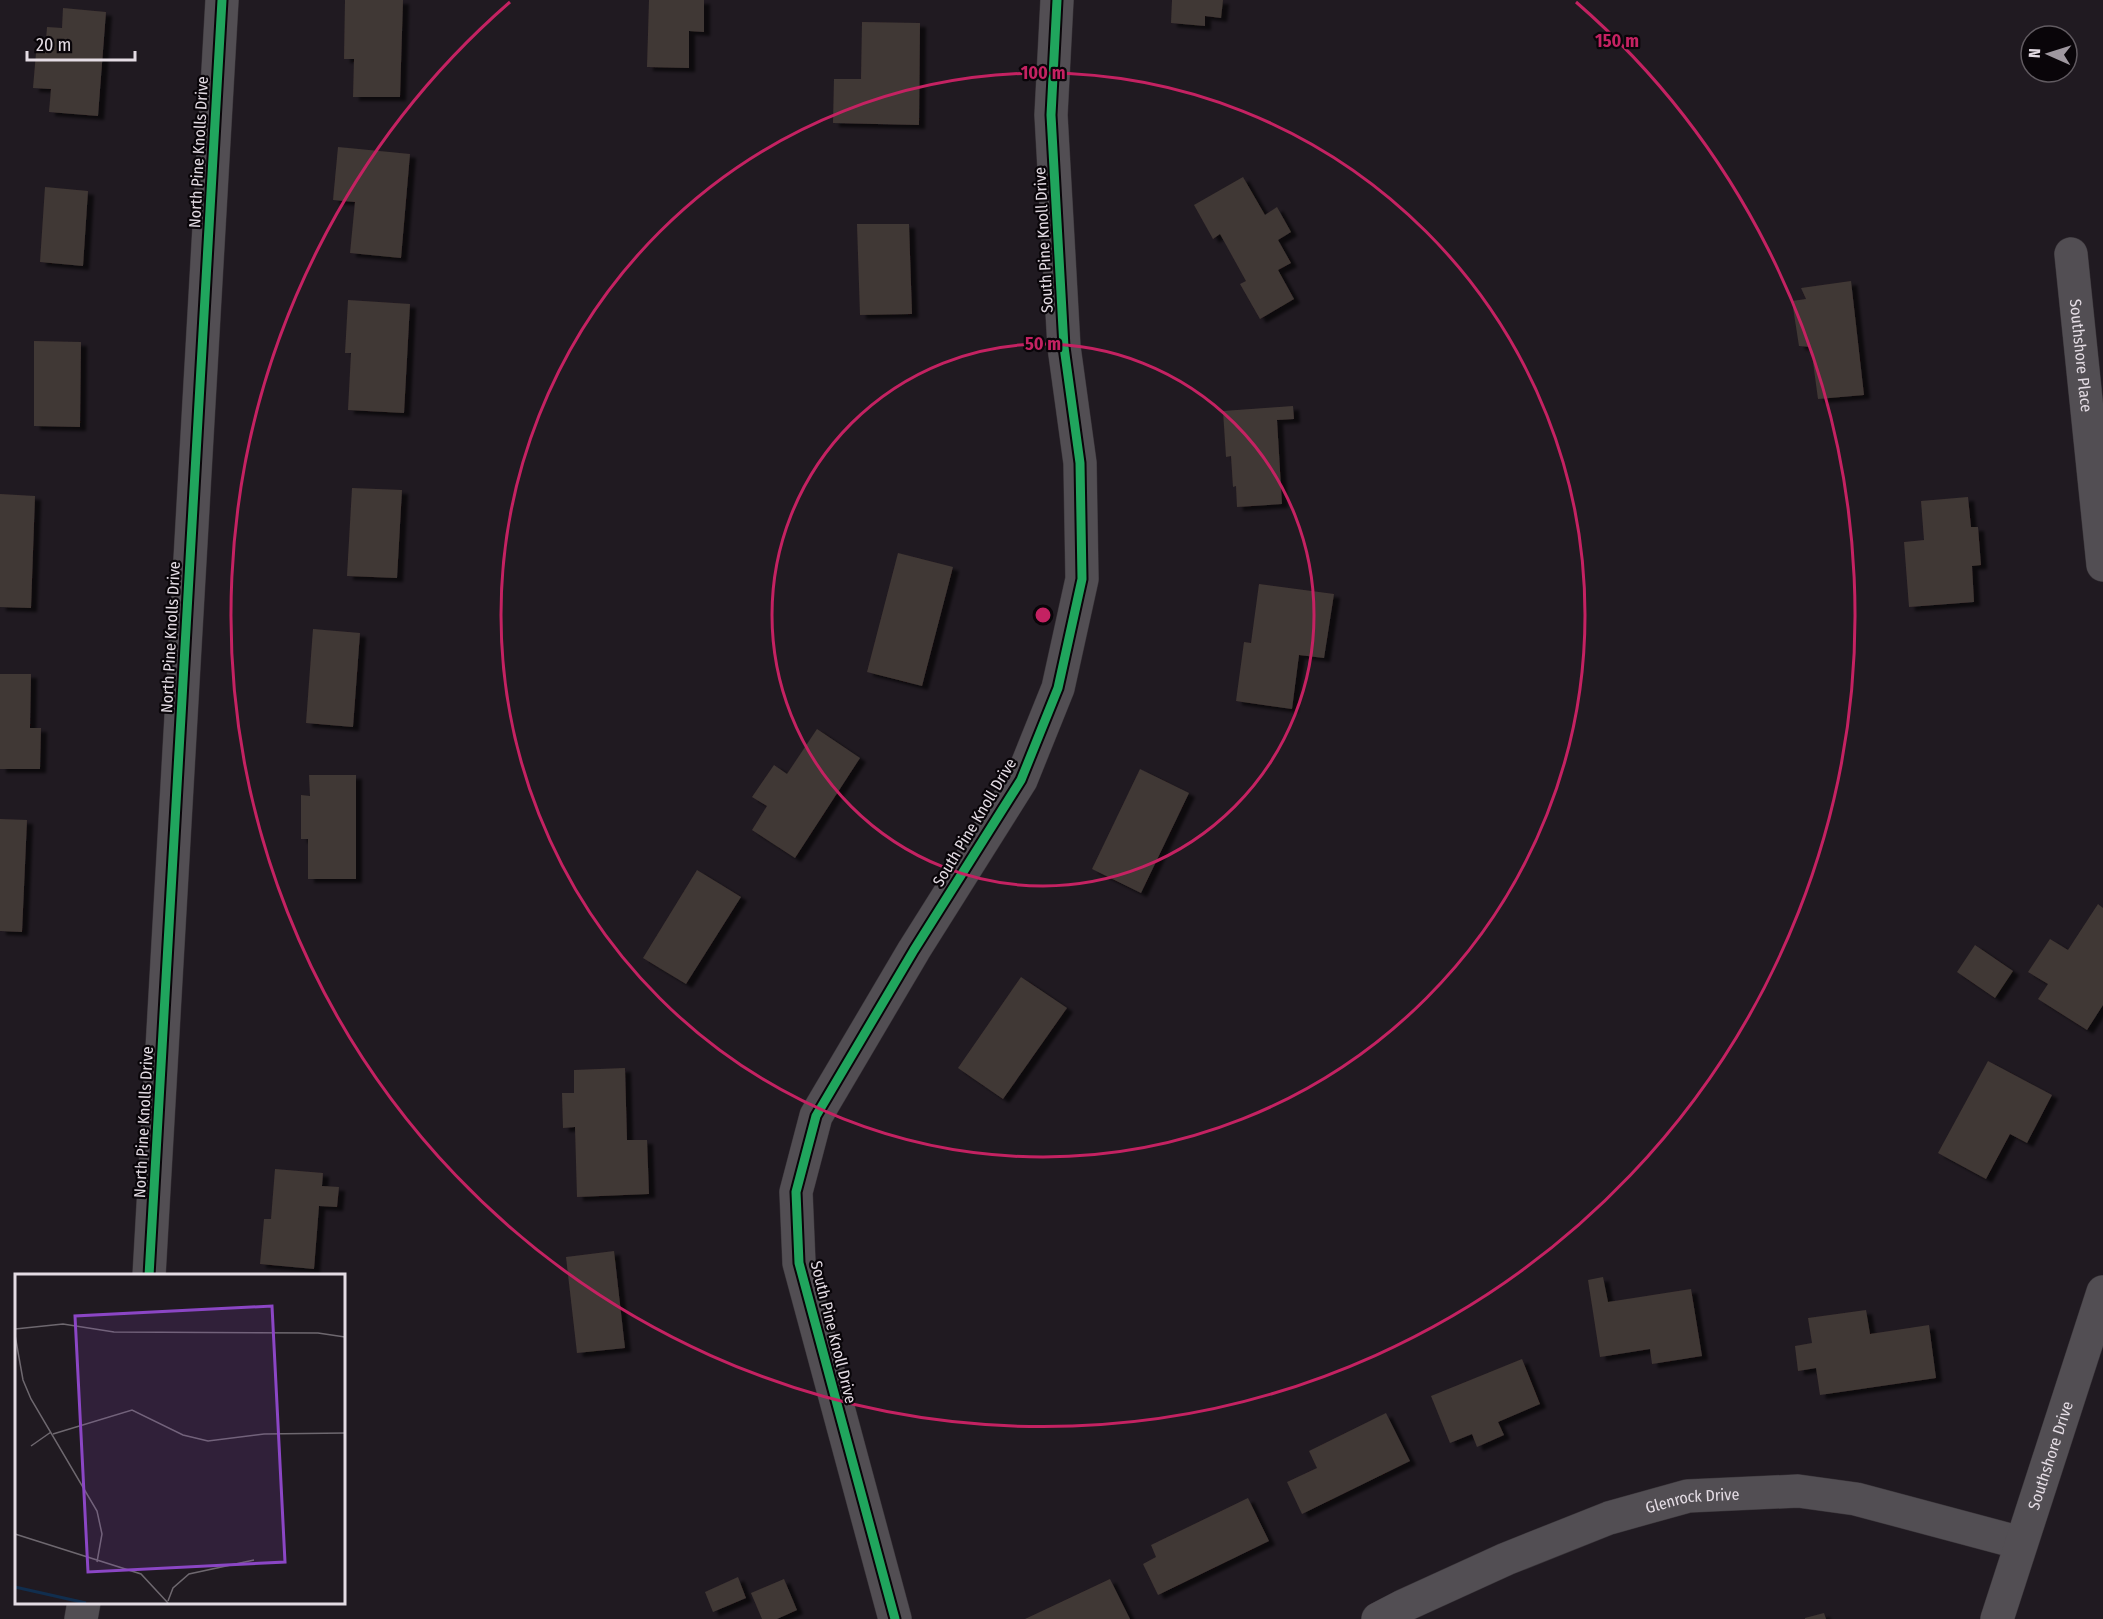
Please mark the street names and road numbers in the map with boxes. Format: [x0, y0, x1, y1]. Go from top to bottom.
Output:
street label: North Pine Knolls Drive [185, 76, 212, 228]
street label: South Pine Knoll Drive [1030, 166, 1057, 313]
street label: Southshore Place [2066, 298, 2096, 413]
street label: North Pine Knolls Drive [157, 561, 184, 713]
street label: South Pine Knoll Drive [929, 755, 1020, 890]
street label: North Pine Knolls Drive [130, 1046, 157, 1198]
street label: South Pine Knoll Drive [807, 1259, 860, 1405]
street label: Southshore Drive [2024, 1399, 2077, 1512]
street label: Glenrock Drive [1643, 1485, 1740, 1517]

